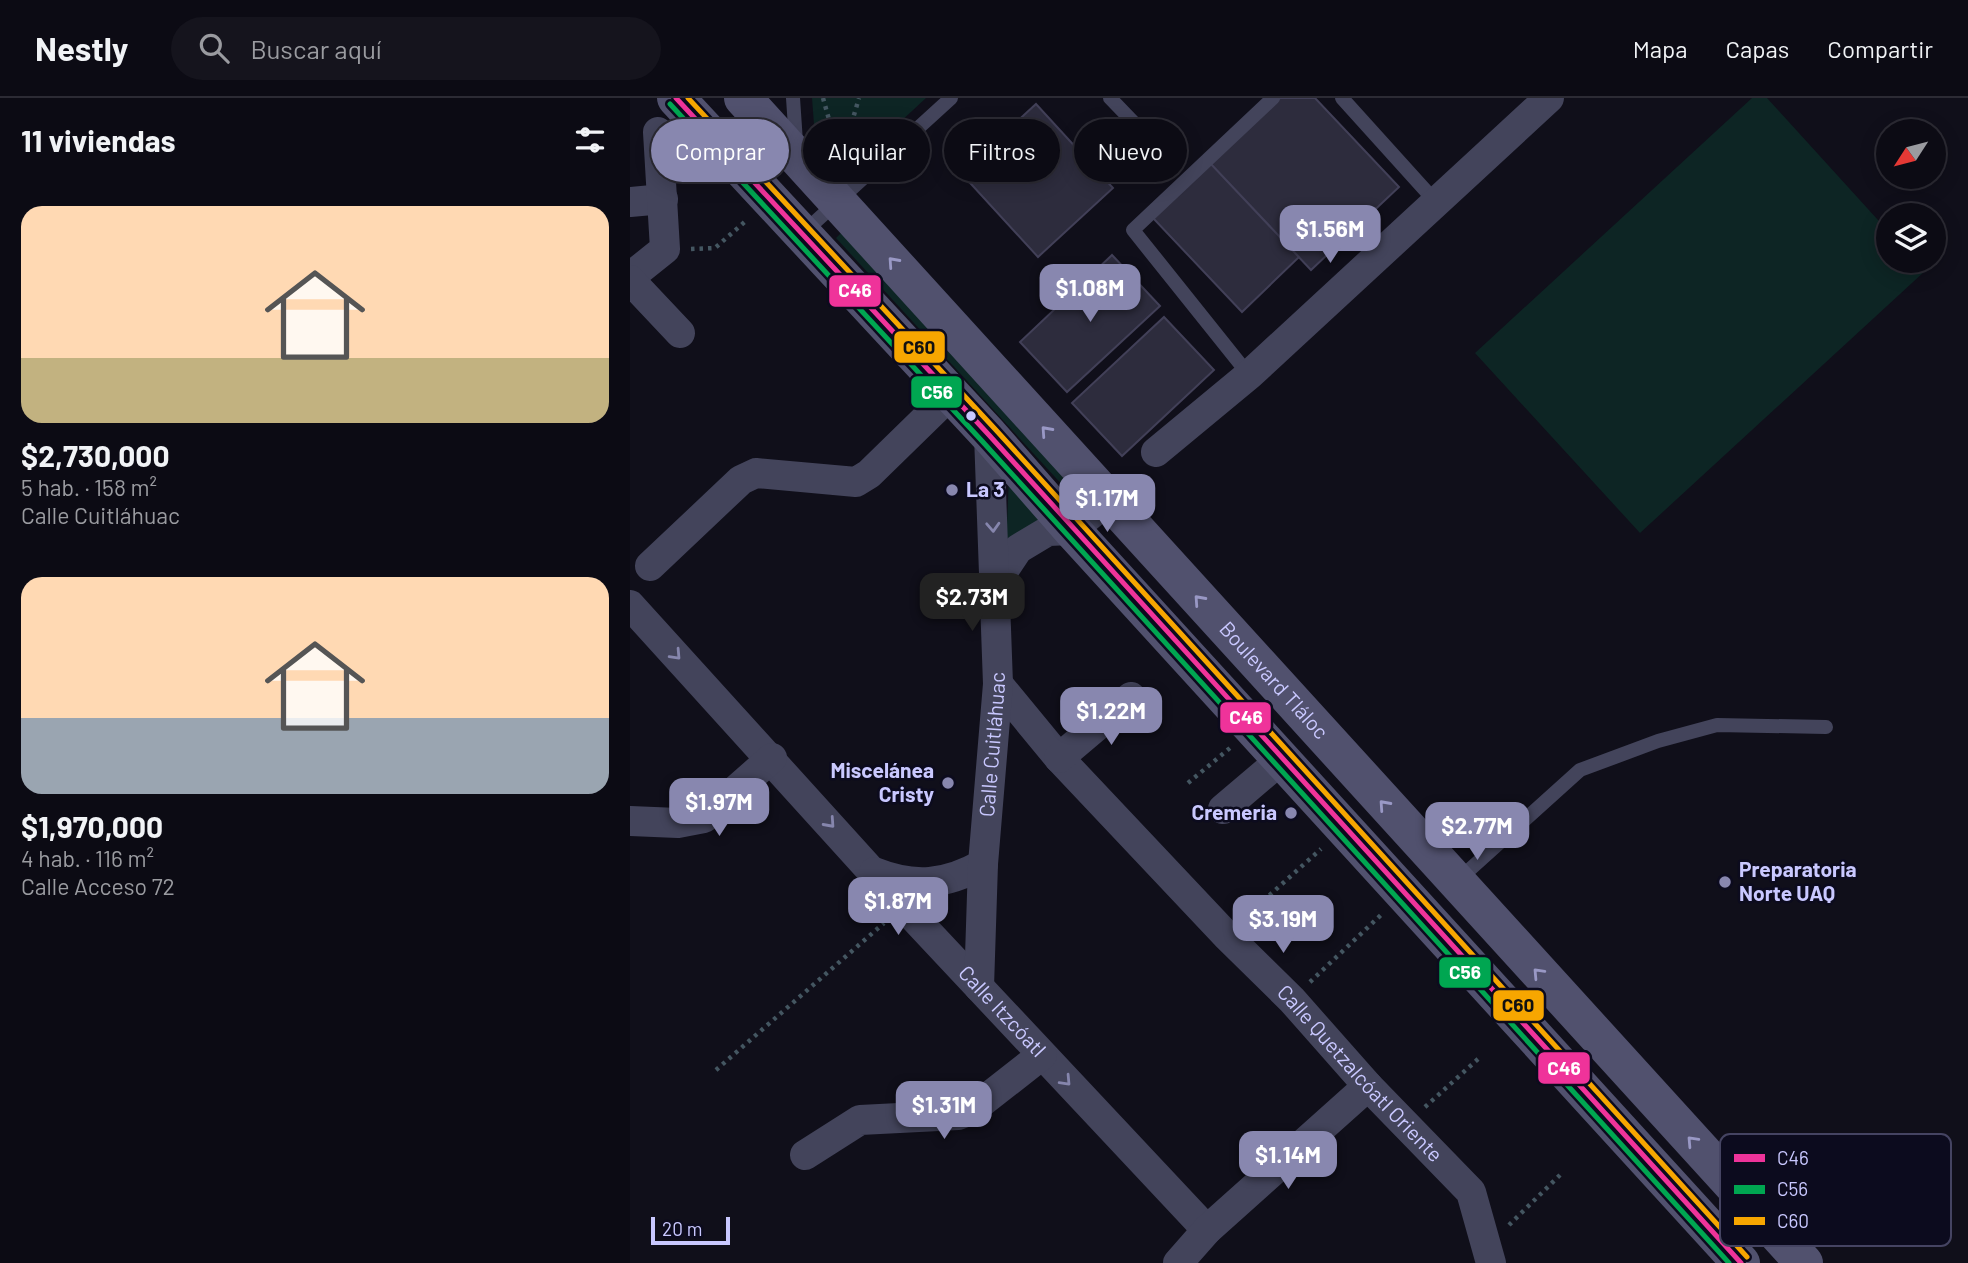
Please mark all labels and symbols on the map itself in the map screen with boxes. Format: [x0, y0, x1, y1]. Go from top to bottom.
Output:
north arrow [1876, 119, 1946, 189]
pin: $1.56M [1273, 206, 1387, 265]
one-way arrow [889, 257, 901, 270]
pin: $1.08M [1033, 264, 1147, 324]
line badge: C46 [828, 274, 882, 308]
text: C46 [838, 278, 872, 301]
line badge: C60 [893, 330, 946, 364]
text: C60 [903, 335, 935, 358]
line badge: C56 [910, 375, 963, 409]
text: C56 [921, 380, 953, 403]
unlabelled marker [964, 409, 978, 423]
one-way arrow [1041, 426, 1054, 439]
pin: $1.17M [1050, 474, 1164, 534]
place label: La 3 [966, 476, 1005, 501]
marker: La 3 [944, 482, 960, 498]
one-way arrow [986, 522, 1001, 533]
pin: $2.73M [915, 574, 1029, 633]
one-way arrow [1195, 595, 1207, 608]
street label: Boulevard Tláloc [1215, 616, 1334, 743]
one-way arrow [668, 647, 681, 660]
street label: Calle Cuitláhuac [973, 672, 1009, 818]
pin: $1.22M [1054, 688, 1168, 747]
line badge: C46 [1219, 701, 1272, 734]
text: C46 [1229, 705, 1263, 728]
place label: Miscelánea Cristy [830, 757, 934, 806]
marker: Miscelánea Cristy [940, 775, 956, 791]
pin: $1.97M [662, 778, 776, 838]
place label: Cremeria [1192, 799, 1277, 824]
one-way arrow [1380, 800, 1392, 813]
pin: $2.77M [1420, 802, 1534, 862]
marker: Cremeria [1283, 805, 1299, 821]
one-way arrow [822, 815, 834, 828]
place label: Preparatoria Norte UAQ [1739, 856, 1857, 905]
marker: Preparatoria Norte UAQ [1717, 874, 1733, 890]
pin: $1.87M [841, 878, 955, 937]
pin: $3.19M [1226, 896, 1340, 955]
line badge: C56 [1438, 956, 1492, 989]
street label: Calle Itzcóatl [954, 960, 1052, 1061]
text: C56 [1449, 960, 1481, 983]
one-way arrow [1533, 968, 1546, 981]
street label: Calle Quetzalcóatl Oriente [1273, 979, 1449, 1166]
line badge: C60 [1492, 989, 1545, 1022]
text: C60 [1502, 993, 1534, 1016]
line badge: C46 [1537, 1051, 1591, 1085]
text: C46 [1547, 1056, 1581, 1079]
one-way arrow [1058, 1073, 1071, 1086]
pin: $1.31M [887, 1082, 1001, 1141]
pin: $1.14M [1231, 1132, 1345, 1191]
legend [1720, 1134, 1951, 1246]
one-way arrow [1687, 1136, 1700, 1149]
text: C46 [1777, 1146, 1809, 1169]
text: C56 [1777, 1177, 1808, 1200]
text: C60 [1777, 1209, 1809, 1232]
scale bar [651, 1214, 730, 1246]

